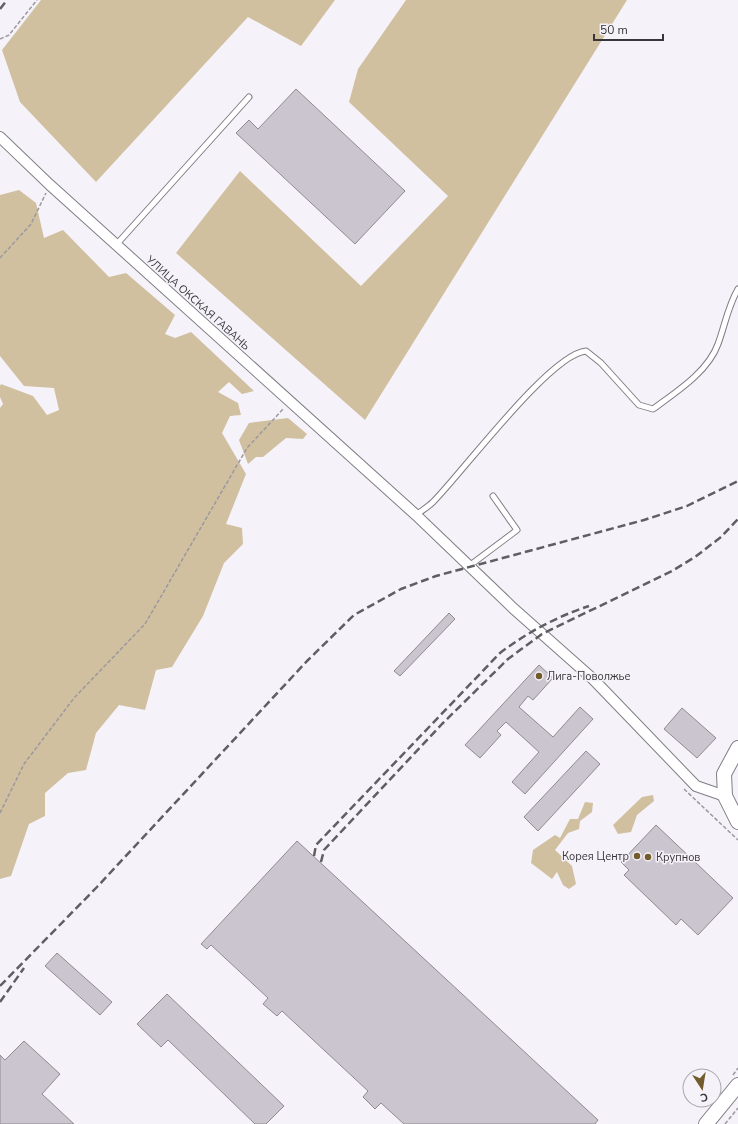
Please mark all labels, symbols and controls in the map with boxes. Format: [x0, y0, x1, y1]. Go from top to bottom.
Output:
scale bar [594, 16, 663, 42]
text: 50 m [600, 22, 628, 38]
street label: УЛИЦА ОКСКАЯ ГАВАНЬ [142, 252, 253, 354]
place label: Лига-Поволжье [547, 669, 630, 684]
marker: Лига-Поволжье [534, 671, 544, 681]
place label: Корея Центр [562, 849, 629, 864]
place label: Крупнов [656, 850, 700, 865]
marker: Корея Центр [632, 851, 642, 861]
marker: Крупнов [643, 852, 653, 862]
north arrow [682, 1068, 722, 1108]
text: С [698, 1089, 709, 1106]

